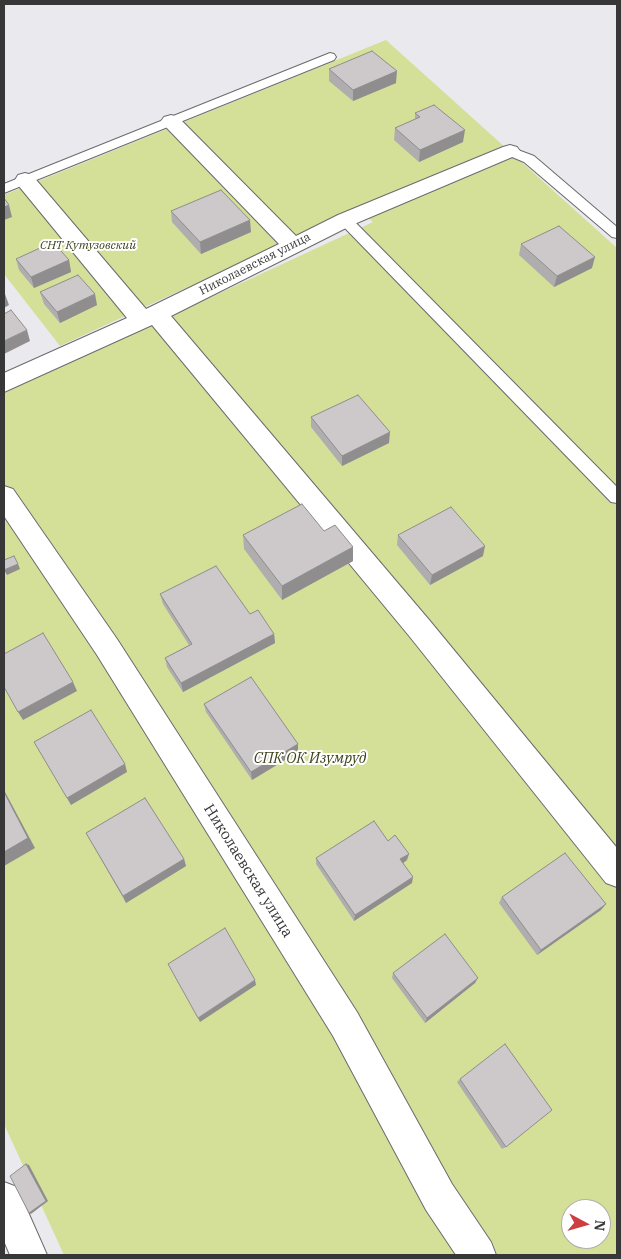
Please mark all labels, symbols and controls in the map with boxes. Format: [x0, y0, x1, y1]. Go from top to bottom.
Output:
street label: Николаевская улица [197, 230, 313, 298]
park label: СНТ Кутузовский [40, 239, 136, 253]
park label: СПК ОК Изумруд [254, 750, 366, 768]
street label: Николаевская улица [200, 801, 296, 941]
north arrow [561, 1199, 611, 1249]
text: N [590, 1219, 609, 1232]

